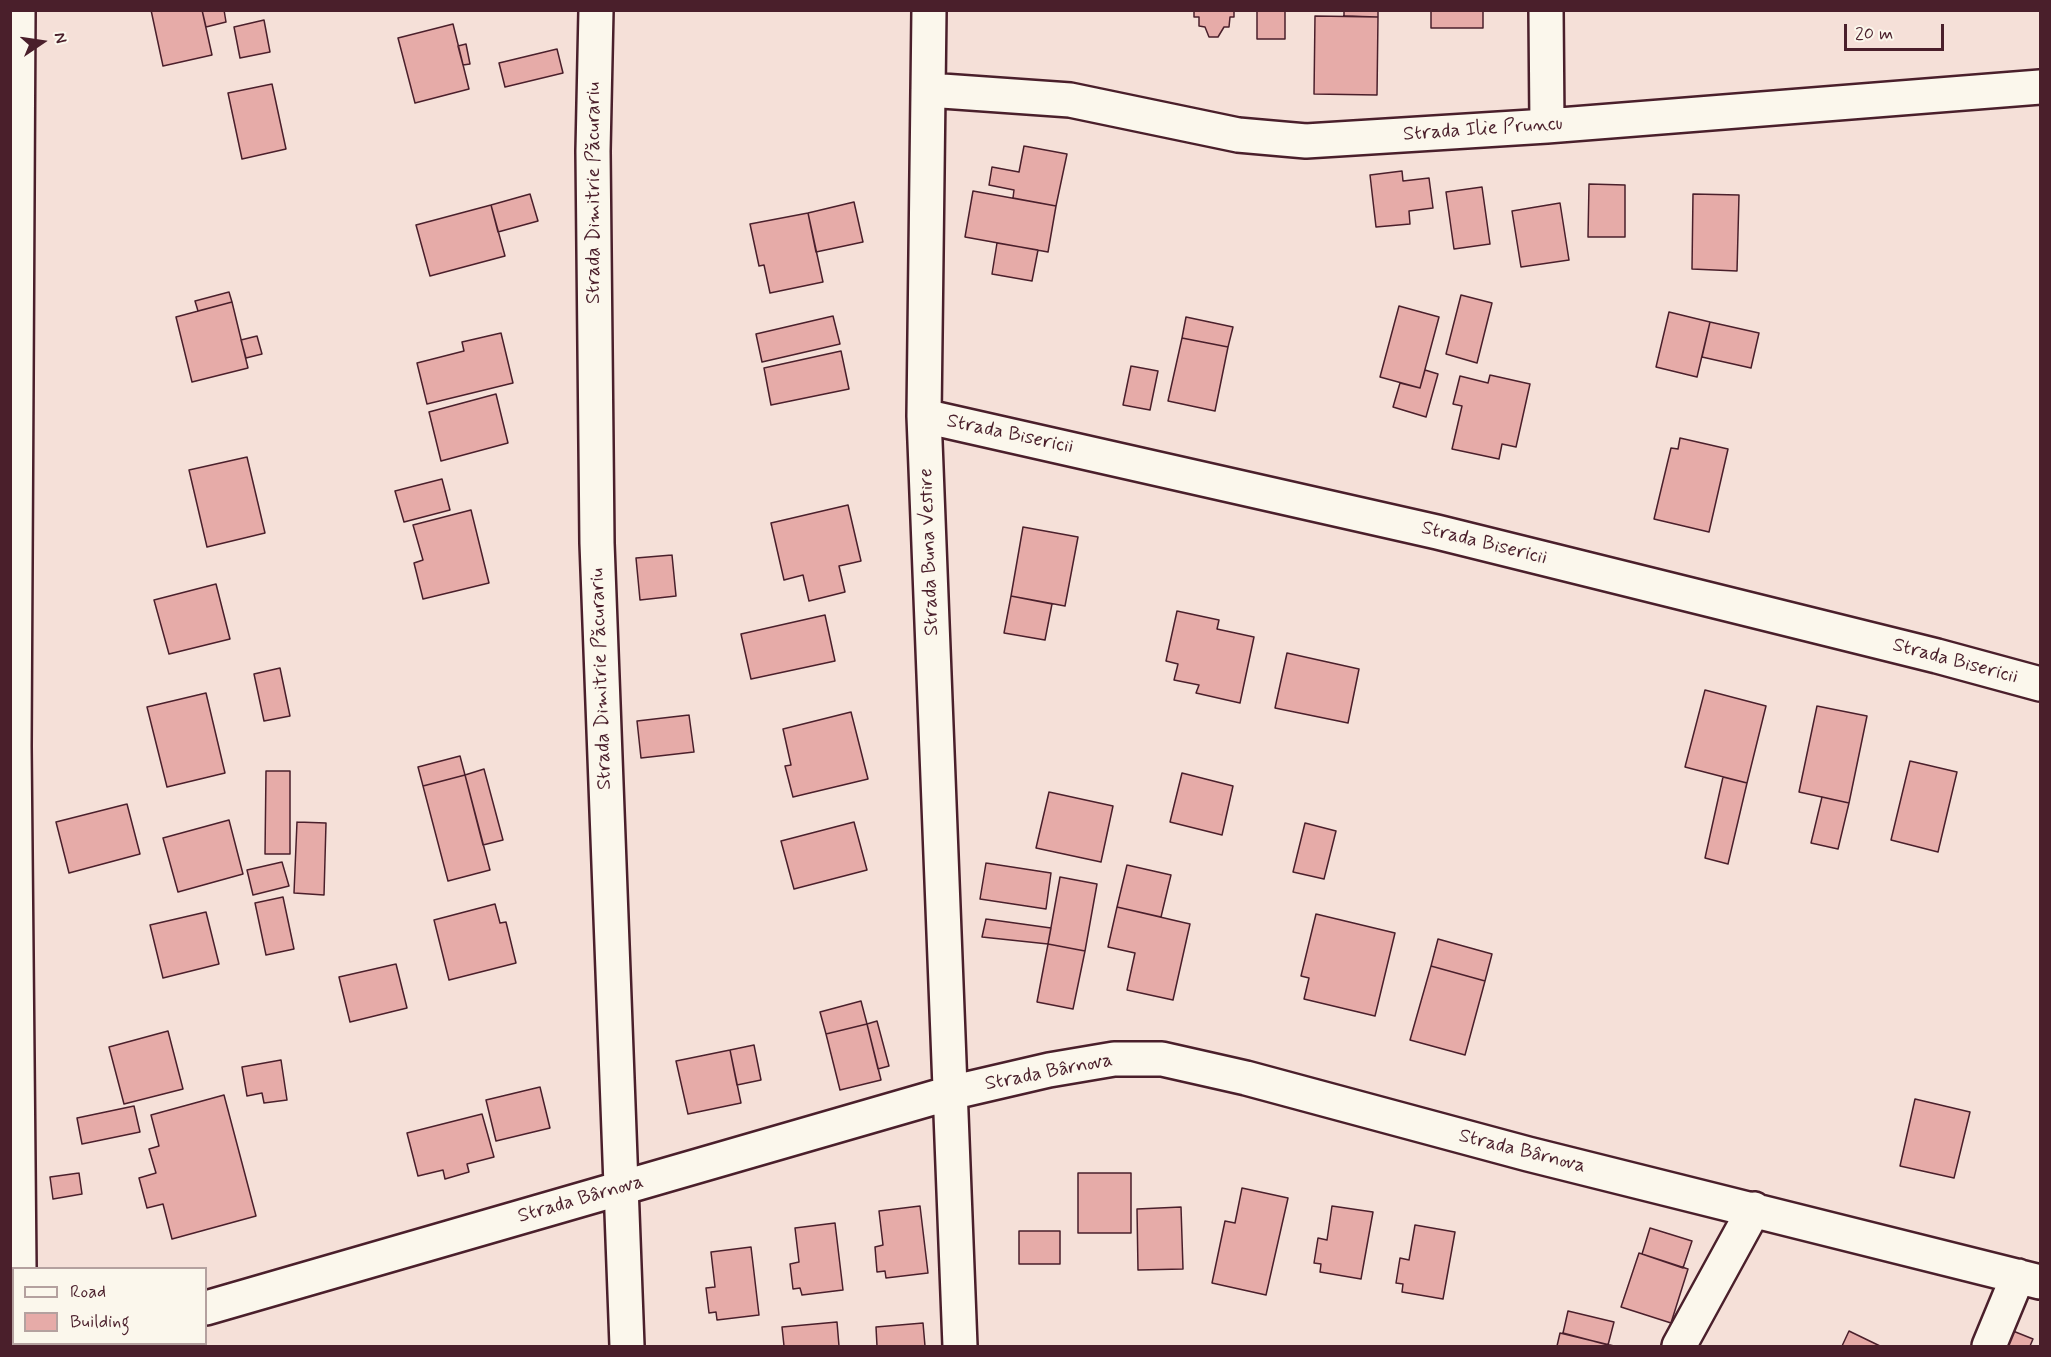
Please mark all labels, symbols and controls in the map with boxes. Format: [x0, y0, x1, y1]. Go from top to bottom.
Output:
north arrow [12, 12, 72, 72]
scale bar [1847, 12, 1948, 50]
text: 20 m [1855, 22, 1893, 46]
text: N [49, 30, 71, 45]
street label: Strada Dimitrie Păcurariu [583, 82, 607, 304]
street label: Strada Ilie Pruncu [1402, 112, 1564, 148]
street label: Strada Bisericii [944, 410, 1076, 460]
street label: Strada Buna Vestire [915, 468, 945, 636]
street label: Strada Bisericii [1419, 517, 1549, 571]
street label: Strada Dimitrie Păcurariu [586, 568, 618, 790]
street label: Strada Bisericii [1890, 634, 2020, 690]
street label: Strada Bârnova [983, 1049, 1115, 1097]
street label: Strada Bârnova [1456, 1125, 1588, 1179]
street label: Strada Bârnova [515, 1171, 647, 1229]
legend [12, 1267, 207, 1345]
text: Road [70, 1280, 106, 1304]
text: Building [70, 1310, 130, 1334]

